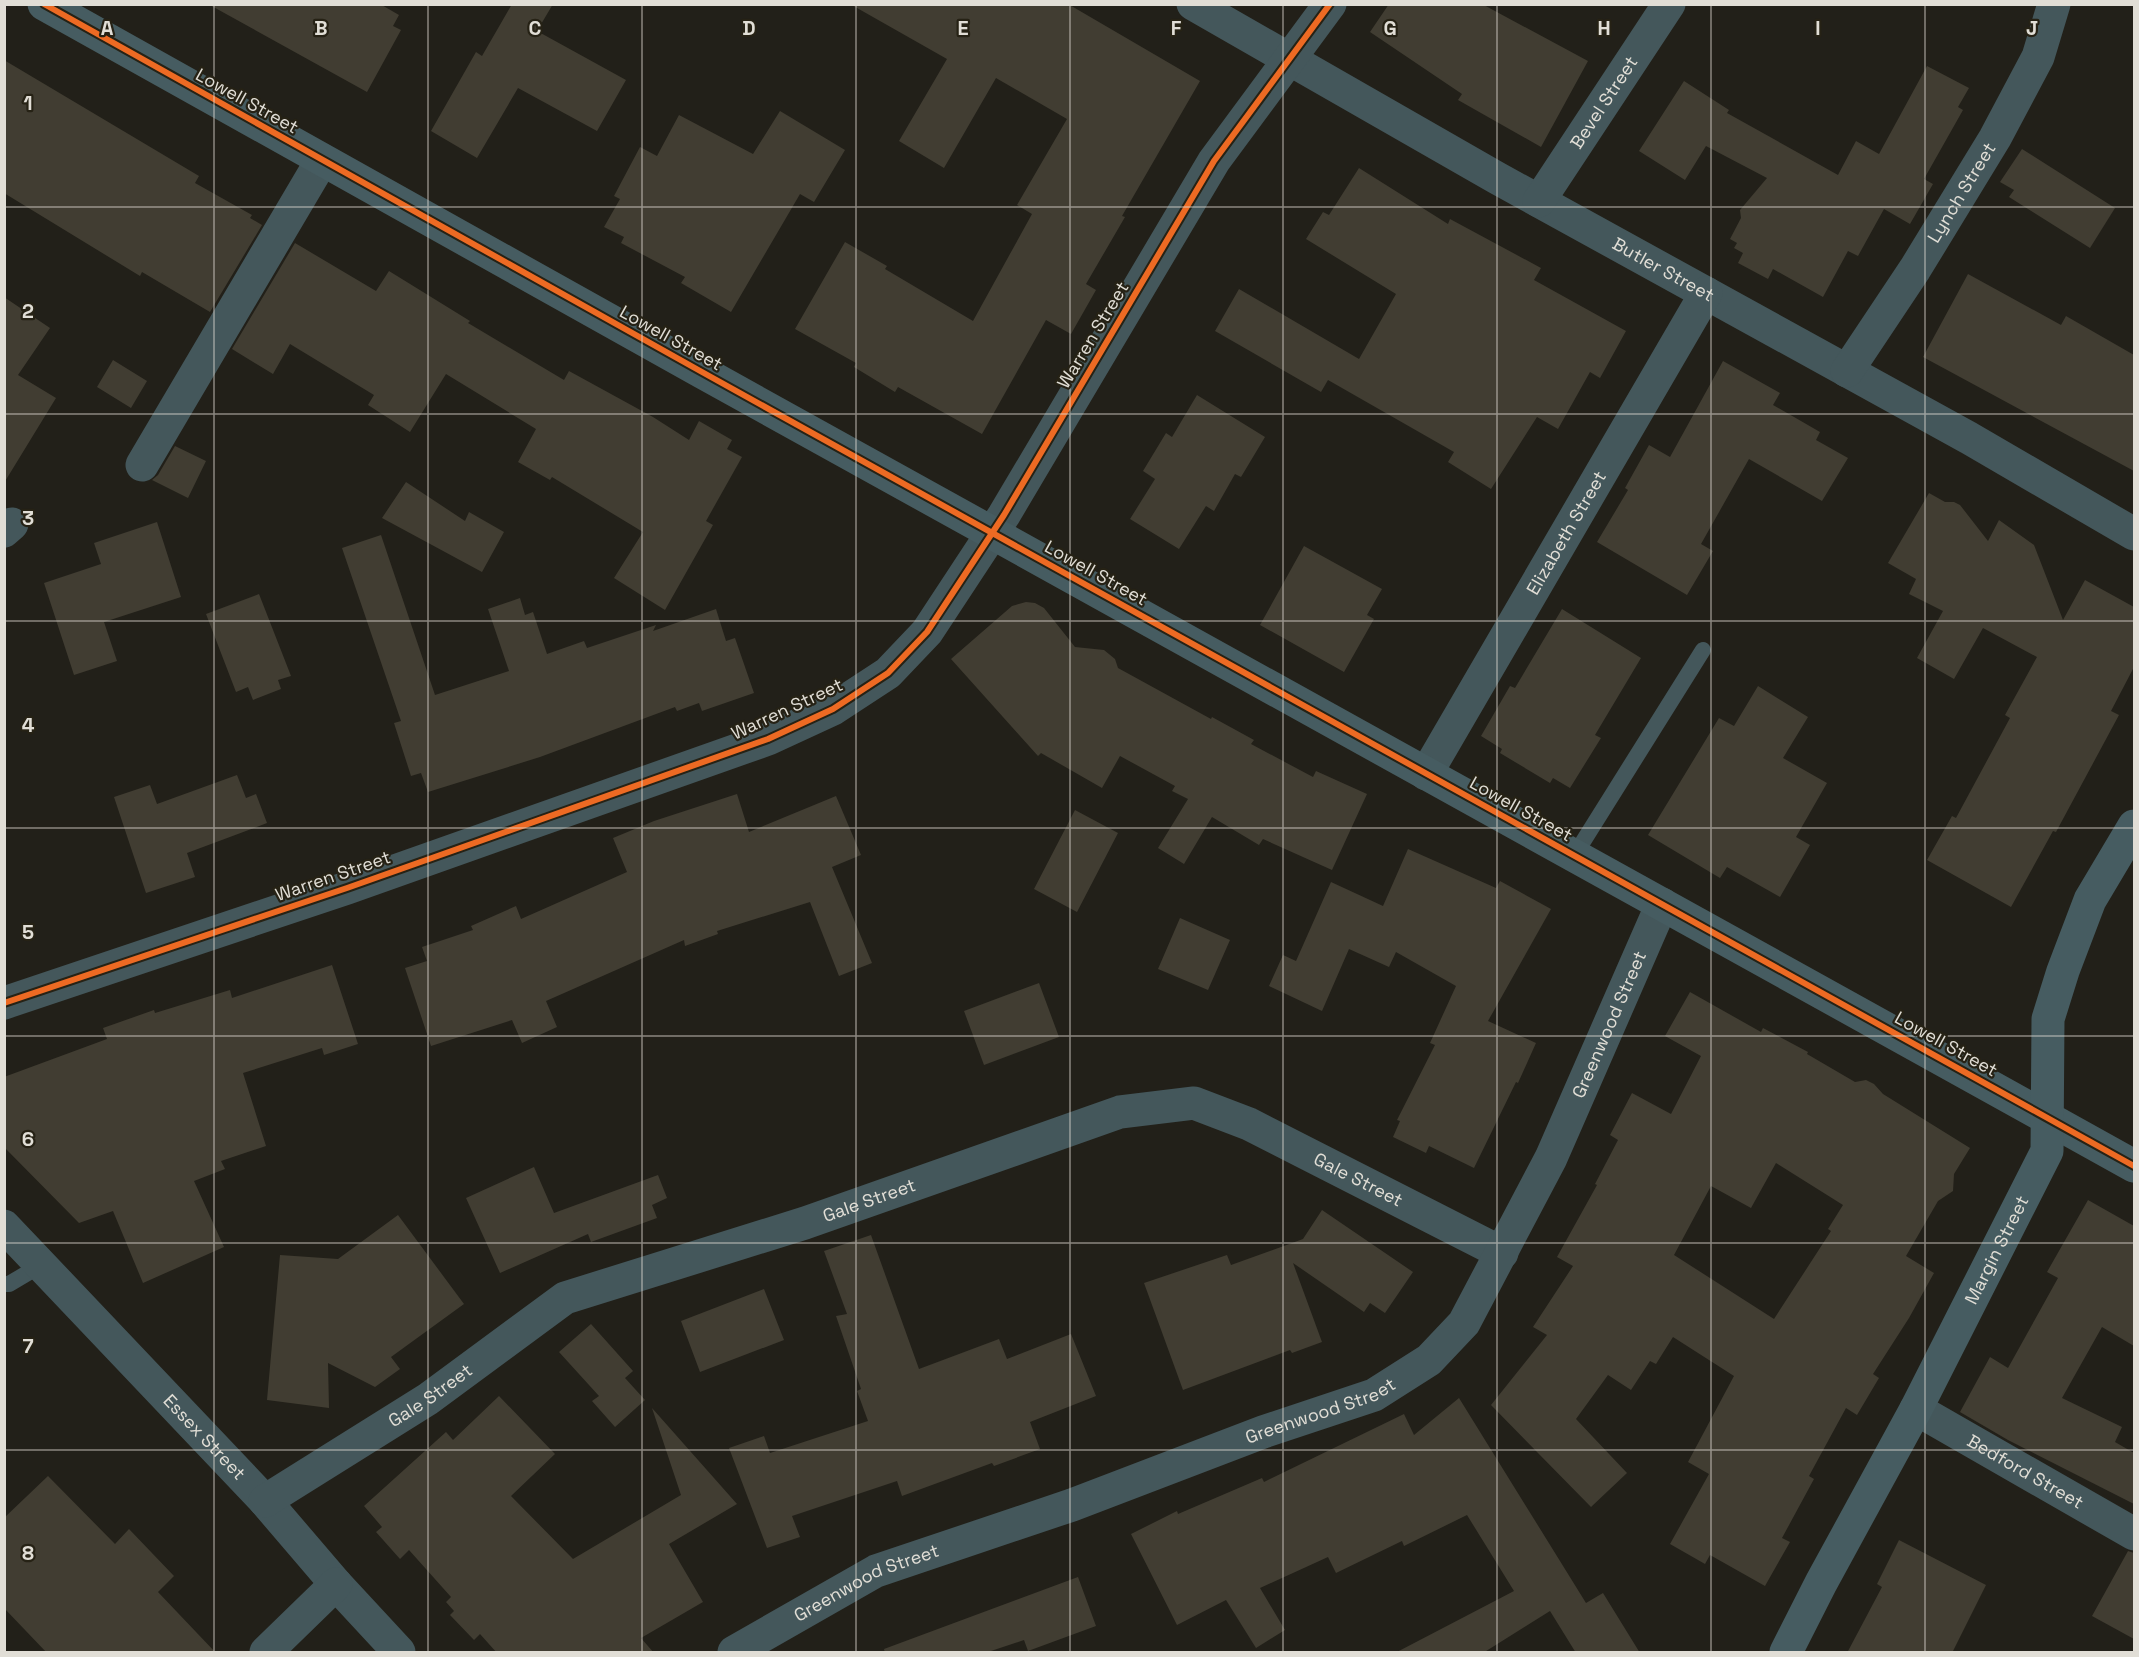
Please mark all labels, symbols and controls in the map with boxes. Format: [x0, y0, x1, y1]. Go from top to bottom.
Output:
text: A [101, 15, 114, 41]
text: B [314, 15, 328, 41]
text: C [529, 15, 542, 41]
text: D [742, 15, 756, 41]
text: E [957, 15, 969, 41]
text: F [1171, 15, 1182, 41]
text: G [1383, 15, 1397, 41]
text: H [1597, 15, 1611, 41]
text: I [1815, 15, 1821, 41]
text: J [2026, 15, 2038, 41]
street label: Bevel Street [1565, 52, 1642, 153]
street label: Lowell Street [192, 63, 303, 138]
text: 1 [23, 90, 33, 116]
street label: Lynch Street [1922, 138, 2001, 247]
street label: Butler Street [1608, 232, 1718, 306]
street label: Warren Street [1052, 277, 1133, 392]
text: 2 [22, 298, 34, 324]
street label: Lowell Street [616, 300, 727, 375]
street label: Elizabeth Street [1521, 467, 1611, 599]
text: 3 [22, 505, 34, 531]
street label: Lowell Street [1041, 535, 1152, 610]
street label: Warren Street [727, 673, 846, 744]
text: 4 [22, 712, 35, 738]
street label: Lowell Street [1466, 771, 1577, 846]
street label: Warren Street [272, 845, 394, 906]
text: 5 [22, 919, 34, 945]
street label: Greenwood Street [1567, 947, 1651, 1102]
street label: Lowell Street [1891, 1006, 2002, 1081]
text: 6 [22, 1126, 34, 1152]
street label: Gale Street [1310, 1147, 1407, 1212]
street label: Gale Street [819, 1173, 919, 1227]
street label: Margin Street [1959, 1191, 2034, 1308]
text: 7 [22, 1333, 34, 1359]
street label: Gale Street [384, 1358, 477, 1432]
street label: Greenwood Street [1242, 1372, 1400, 1449]
street label: Essex Street [159, 1389, 251, 1484]
street label: Bedford Street [1963, 1429, 2088, 1514]
street label: Greenwood Street [790, 1539, 942, 1626]
text: 8 [22, 1540, 34, 1566]

